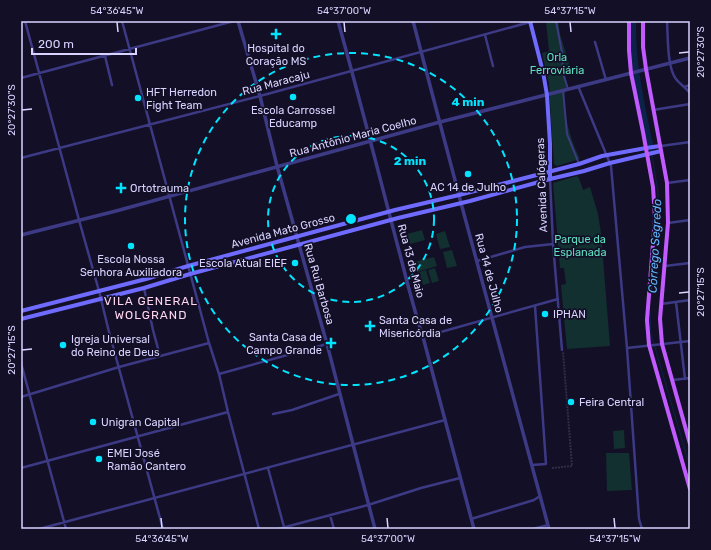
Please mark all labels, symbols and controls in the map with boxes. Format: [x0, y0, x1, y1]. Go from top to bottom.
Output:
text: 54°36'45"W [90, 5, 144, 17]
text: 54°37'00"W [317, 5, 371, 17]
text: 54°37'15"W [544, 5, 596, 17]
text: 20°27'30"S [695, 26, 707, 78]
marker: Hospital do Coração MS [270, 28, 282, 40]
scale bar [32, 30, 136, 56]
text: 200 m [38, 37, 74, 51]
place label: Hospital do Coração MS [246, 42, 306, 68]
park label: Orla Ferroviária [530, 51, 584, 77]
street label: Rua Maracaju [241, 68, 311, 98]
text: 20°27'30"S [6, 84, 18, 136]
place label: HFT Herredon Fight Team [146, 86, 217, 112]
marker: Escola Carrossel Educamp [288, 92, 298, 102]
marker: HFT Herredon Fight Team [133, 93, 143, 103]
text: 4 min [452, 95, 485, 109]
place label: Escola Carrossel Educamp [251, 104, 335, 130]
street label: Rua Antônio Maria Coelho [288, 114, 418, 160]
street label: Avenida Calógeras [534, 137, 550, 233]
text: 2 min [394, 154, 427, 168]
marker: AC 14 de Julho [463, 169, 473, 179]
place label: AC 14 de Julho [430, 181, 506, 194]
marker: Ortotrauma [115, 182, 127, 194]
place label: Ortotrauma [130, 182, 189, 195]
water label: Córrego Segredo [646, 199, 664, 293]
street label: Avenida Mato Grosso [230, 211, 336, 251]
centre of rings [344, 212, 358, 226]
street label: Rua 13 de Maio [395, 223, 427, 299]
street label: Rua 14 de Julho [472, 232, 506, 314]
park label: Parque da Esplanada [554, 233, 606, 259]
marker: Escola Nossa Senhora Auxiliadora [126, 241, 136, 251]
street label: Rua Rui Barbosa [301, 242, 337, 326]
place label: Escola Nossa Senhora Auxiliadora [80, 253, 182, 279]
place label: Escola Atual EIEF [199, 257, 287, 270]
marker: Escola Atual EIEF [290, 258, 300, 268]
text: 20°27'15"S [695, 267, 707, 317]
district label: VILA GENERAL WOLGRAND [104, 294, 198, 322]
place label: IPHAN [553, 308, 586, 321]
marker: IPHAN [540, 309, 550, 319]
place label: Santa Casa de Misericórdia [379, 314, 452, 340]
marker: Santa Casa de Misericórdia [364, 320, 376, 332]
text: 20°27'15"S [6, 325, 18, 375]
place label: Santa Casa de Campo Grande [246, 331, 322, 357]
place label: Igreja Universal do Reino de Deus [71, 333, 160, 359]
marker: Santa Casa de Campo Grande [325, 337, 337, 349]
marker: Igreja Universal do Reino de Deus [58, 340, 68, 350]
place label: Feira Central [579, 396, 644, 409]
marker: Feira Central [566, 397, 576, 407]
place label: Unigran Capital [101, 416, 180, 429]
marker: Unigran Capital [88, 417, 98, 427]
place label: EMEI José Ramão Cantero [107, 447, 186, 473]
marker: EMEI José Ramão Cantero [94, 454, 104, 464]
text: 54°36'45"W [135, 533, 189, 545]
text: 54°37'00"W [361, 533, 415, 545]
text: 54°37'15"W [589, 533, 641, 545]

